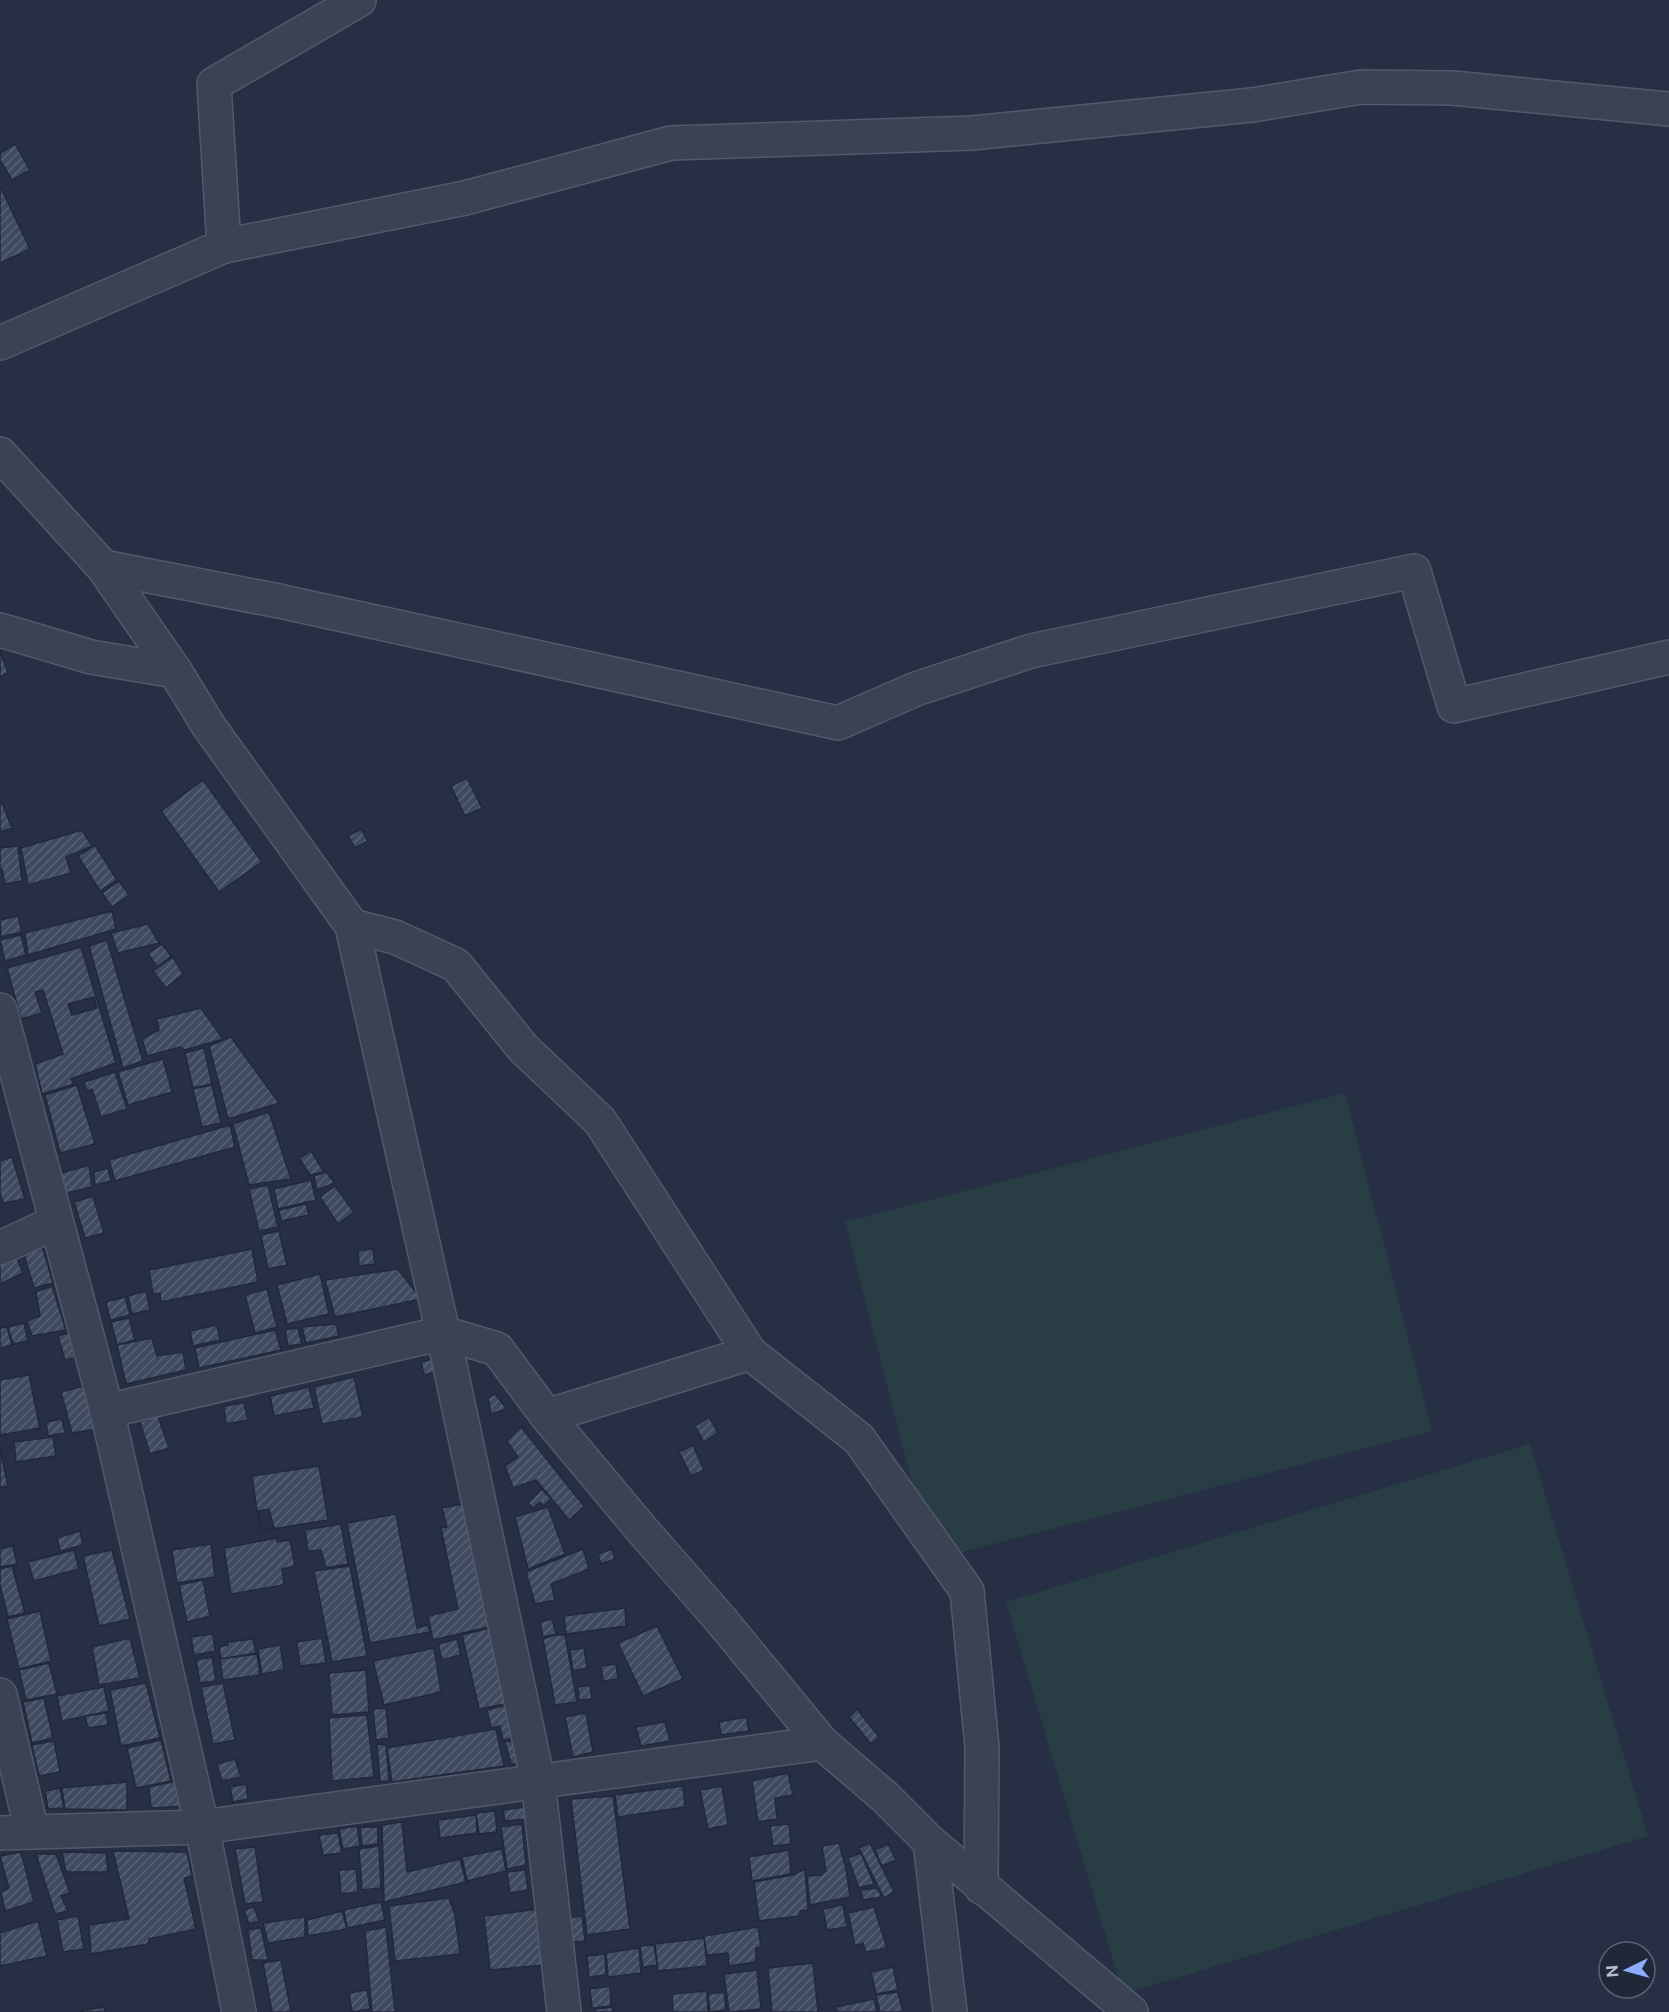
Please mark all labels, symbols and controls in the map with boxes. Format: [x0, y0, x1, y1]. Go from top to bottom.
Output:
north arrow [1597, 1940, 1657, 2000]
text: N [1603, 1964, 1623, 1978]

